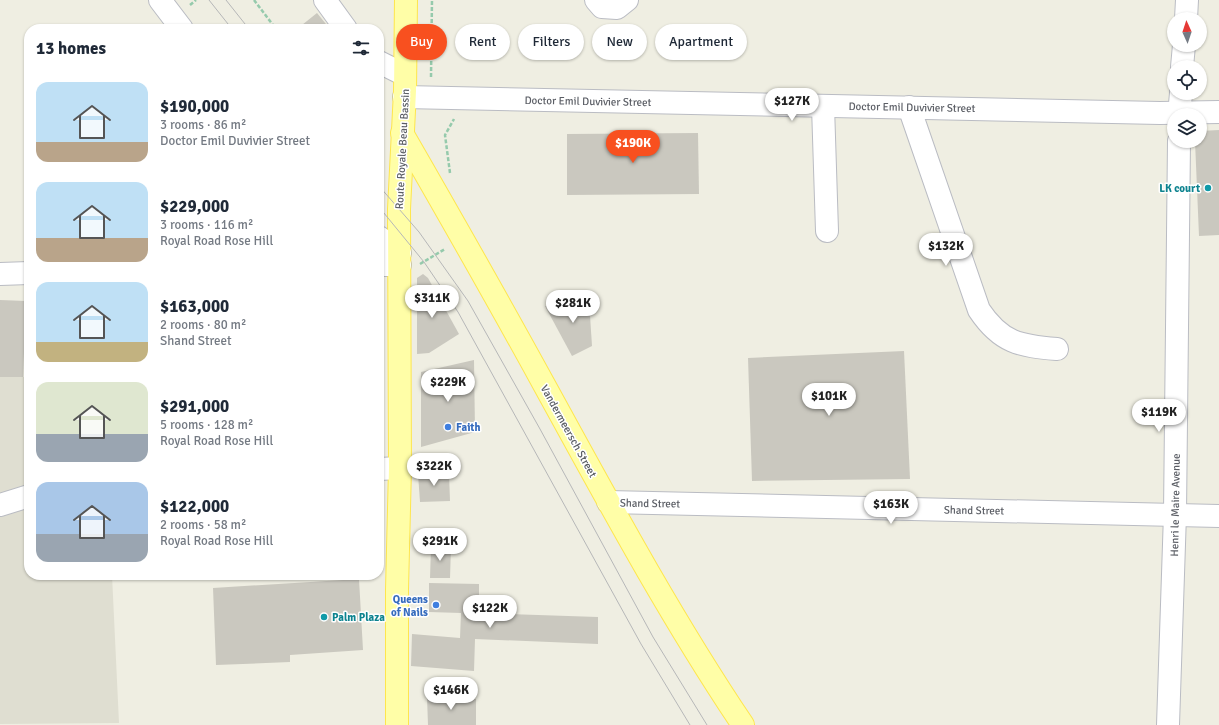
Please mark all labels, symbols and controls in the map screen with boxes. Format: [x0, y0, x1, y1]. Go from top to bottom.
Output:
north arrow [1167, 12, 1207, 52]
map controls [1167, 12, 1207, 148]
chip: Buy [396, 24, 447, 60]
chip: Rent [455, 24, 510, 60]
chip: Filters [518, 24, 584, 60]
chip: New [592, 24, 647, 60]
chip: Apartment [655, 24, 747, 60]
icon: filters [350, 37, 372, 59]
text: 13 homes [36, 38, 106, 59]
button: locate [1167, 60, 1207, 100]
street label: Route Royale Beau Bassin [393, 88, 412, 210]
pin: $127K [764, 88, 820, 122]
text: $127K [774, 93, 810, 109]
street label: Doctor Emil Duvivier Street [524, 94, 652, 109]
text: $190,000 [160, 96, 229, 117]
icon: home [68, 98, 116, 146]
street label: Doctor Emil Duvivier Street [848, 100, 976, 115]
button: layers [1167, 108, 1207, 148]
text: 3 rooms · 86 m² [160, 117, 246, 133]
pin: $190K [605, 130, 661, 164]
text: Doctor Emil Duvivier Street [160, 133, 310, 149]
text: $190K [615, 135, 651, 151]
place label: LK court [1159, 182, 1200, 195]
marker: LK court [1203, 183, 1213, 193]
text: $229,000 [160, 196, 229, 217]
icon: home [68, 198, 116, 246]
text: 3 rooms · 116 m² [160, 217, 253, 233]
text: Royal Road Rose Hill [160, 233, 273, 249]
pin: $132K [918, 233, 974, 267]
text: $132K [928, 238, 964, 254]
pin: $311K [404, 285, 460, 319]
text: $311K [414, 290, 450, 306]
pin: $281K [545, 290, 601, 324]
text: $281K [555, 295, 591, 311]
text: $163,000 [160, 296, 229, 317]
icon: home [68, 298, 116, 346]
text: 2 rooms · 80 m² [160, 317, 246, 333]
text: Shand Street [160, 333, 232, 349]
pin: $229K [420, 369, 476, 403]
text: $229K [430, 374, 466, 390]
street label: Vandermeersch Street [538, 383, 599, 480]
pin: $101K [801, 383, 857, 417]
text: $101K [811, 388, 847, 404]
text: $291,000 [160, 396, 229, 417]
icon: home [68, 398, 116, 446]
pin: $119K [1131, 399, 1187, 433]
text: $119K [1141, 404, 1177, 420]
text: 5 rooms · 128 m² [160, 417, 253, 433]
place label: Faith [456, 421, 480, 434]
marker: Faith [443, 422, 453, 432]
text: Royal Road Rose Hill [160, 433, 273, 449]
pin: $322K [406, 453, 462, 487]
street label: Henri le Maire Avenue [1168, 453, 1183, 557]
text: $322K [416, 458, 452, 474]
pin: $163K [863, 491, 919, 525]
text: $122,000 [160, 496, 229, 517]
street label: Shand Street [620, 496, 681, 511]
text: $163K [873, 496, 909, 512]
icon: home [68, 498, 116, 546]
street label: Shand Street [944, 503, 1005, 518]
text: 2 rooms · 58 m² [160, 517, 246, 533]
pin: $291K [412, 528, 468, 562]
text: Royal Road Rose Hill [160, 533, 273, 549]
text: $291K [422, 533, 458, 549]
place label: Queens of Nails [391, 593, 428, 619]
pin: $122K [462, 595, 518, 629]
marker: Queens of Nails [431, 600, 441, 610]
text: $122K [472, 600, 508, 616]
place label: Palm Plaza [332, 611, 385, 624]
marker: Palm Plaza [319, 612, 329, 622]
pin: $146K [423, 677, 479, 711]
text: $146K [433, 682, 469, 698]

